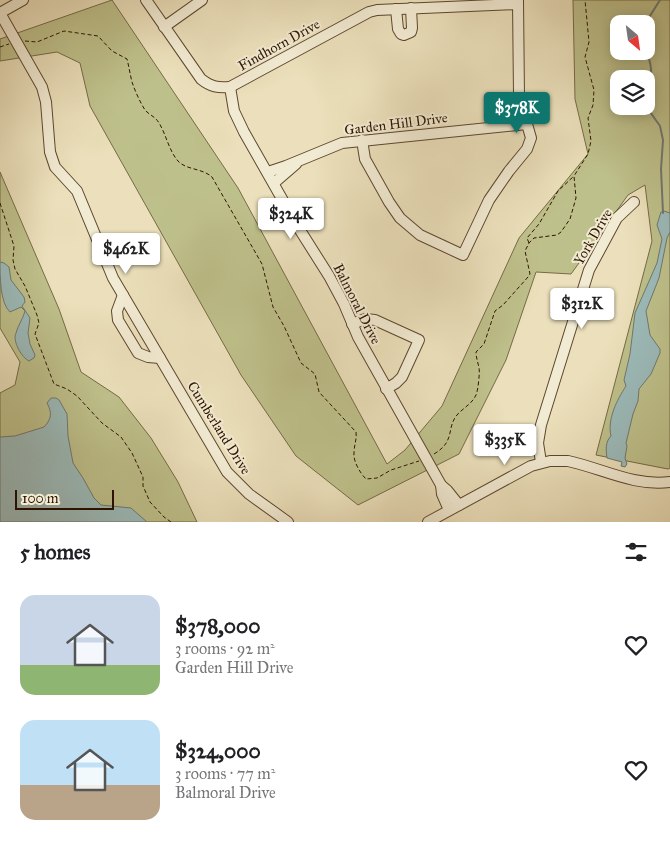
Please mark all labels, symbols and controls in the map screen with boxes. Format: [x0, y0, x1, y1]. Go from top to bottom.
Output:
north arrow [610, 15, 655, 60]
map controls [610, 15, 655, 115]
street label: Findhorn Drive [235, 16, 323, 74]
button: layers [610, 70, 655, 115]
pin: $378K [482, 92, 552, 134]
text: $378K [495, 98, 539, 117]
street label: Garden Hill Drive [343, 109, 449, 139]
pin: $324K [256, 198, 326, 240]
text: $324K [269, 204, 313, 223]
street label: York Drive [570, 206, 616, 268]
pin: $462K [91, 232, 161, 275]
text: $462K [103, 239, 149, 258]
street label: Balmoral Drive [329, 261, 385, 347]
pin: $312K [547, 288, 617, 330]
text: $312K [561, 294, 603, 313]
street label: Cumberland Drive [184, 378, 254, 478]
pin: $335K [470, 424, 540, 466]
text: $335K [484, 430, 526, 449]
scale bar [15, 487, 114, 510]
text: 100 m [22, 490, 59, 507]
icon: filters [622, 538, 650, 566]
text: 5 homes [20, 539, 91, 565]
text: $378,000 [175, 613, 260, 639]
icon: home [60, 615, 120, 675]
icon: heart [622, 631, 650, 659]
text: 3 rooms · 92 m² [175, 639, 275, 658]
text: Garden Hill Drive [175, 658, 294, 677]
text: $324,000 [175, 738, 261, 764]
icon: home [60, 740, 120, 800]
icon: heart [622, 756, 650, 784]
text: 3 rooms · 77 m² [175, 764, 275, 783]
text: Balmoral Drive [175, 783, 276, 802]

